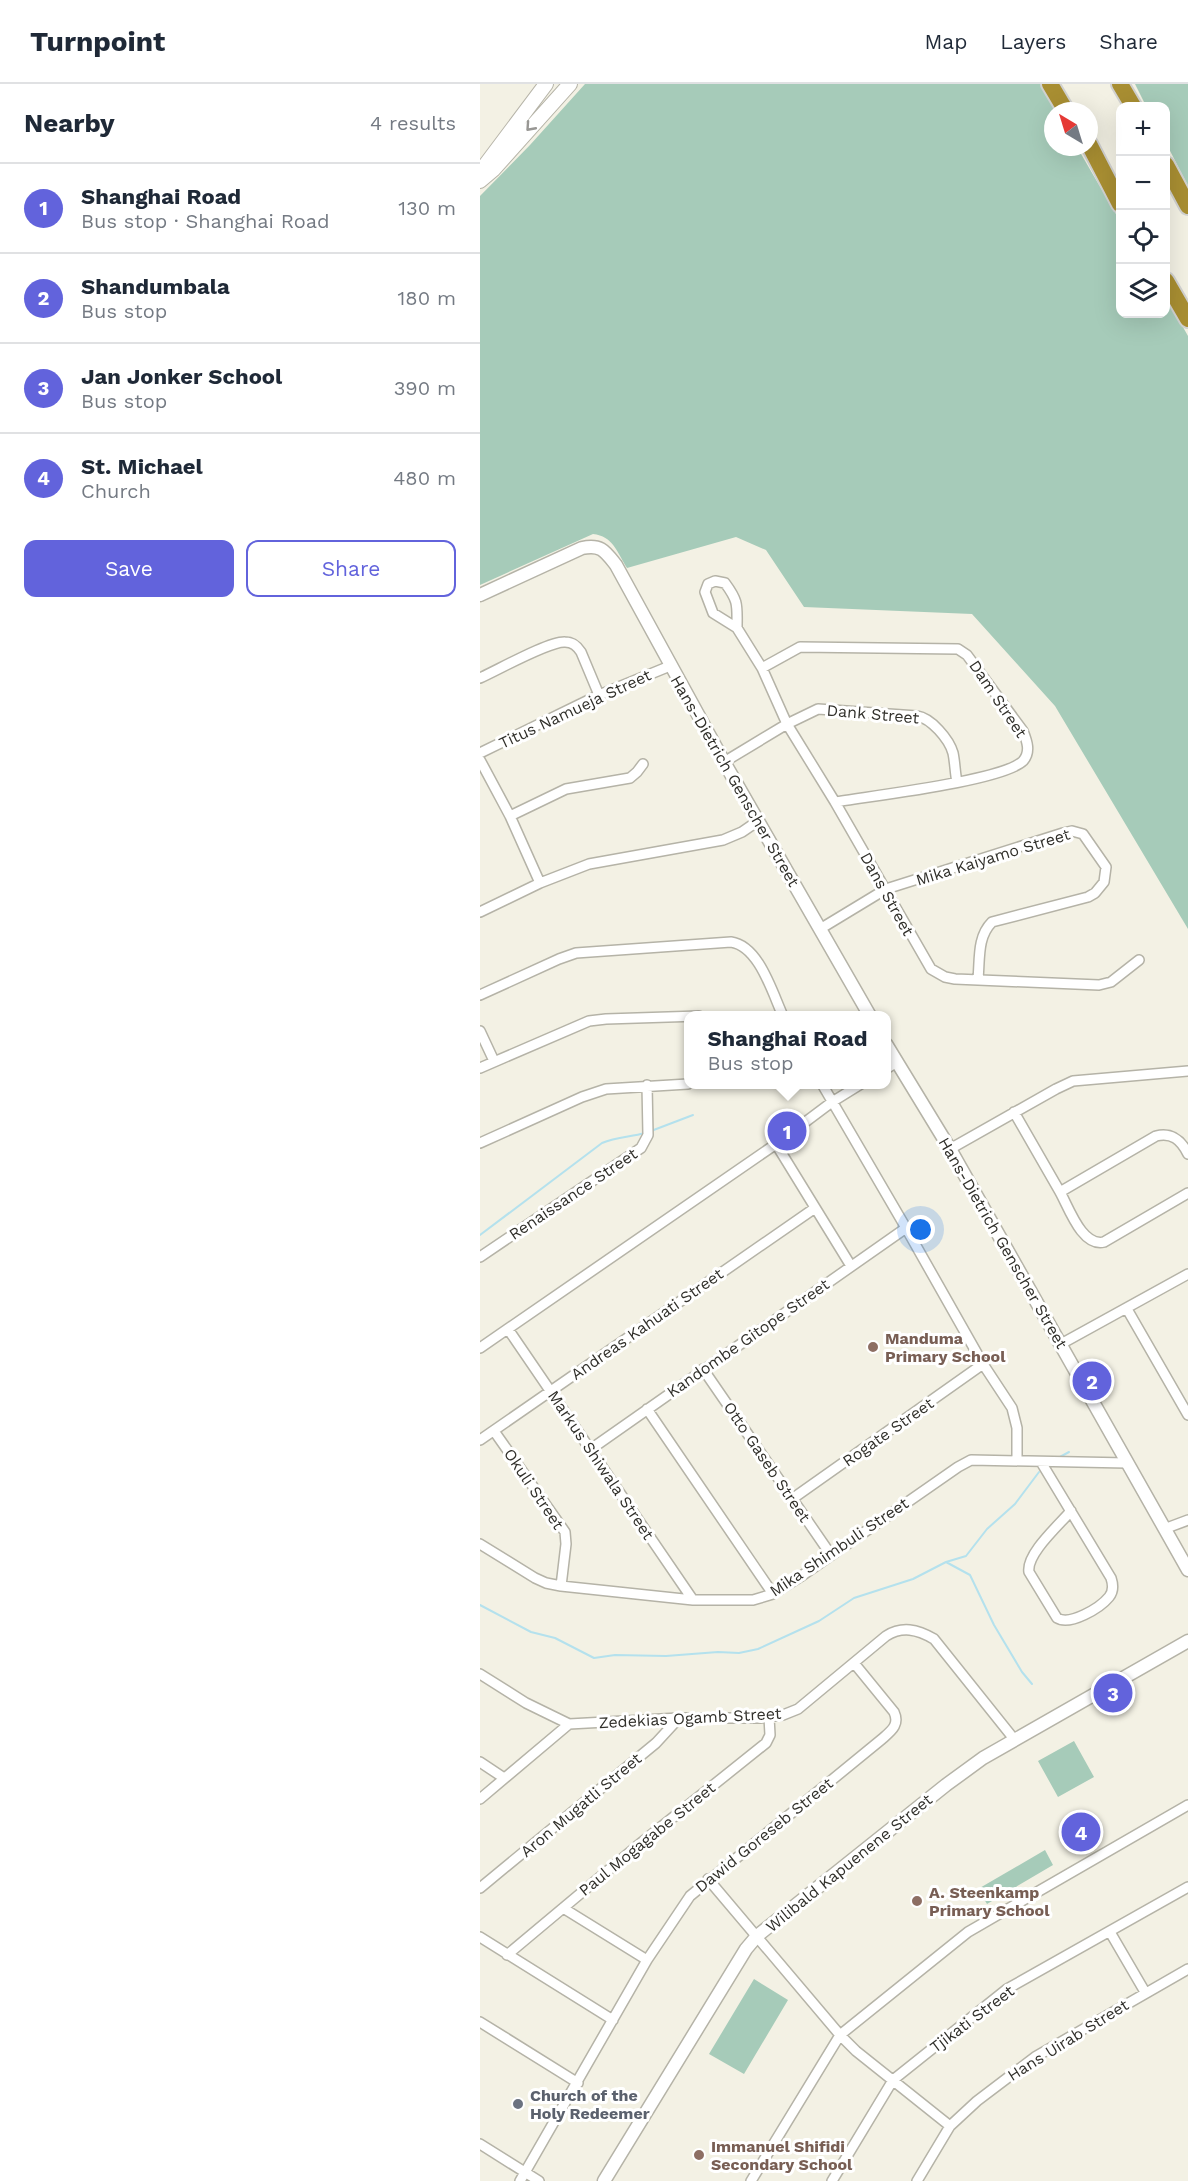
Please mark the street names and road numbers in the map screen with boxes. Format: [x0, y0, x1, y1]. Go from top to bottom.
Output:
street label: Dam Street [965, 657, 1031, 742]
street label: Titus Namueja Street [496, 665, 654, 753]
street label: Hans-Dietrich Genscher Street [667, 672, 804, 890]
street label: Dank Street [826, 700, 920, 728]
street label: Mika Kaiyamo Street [914, 824, 1073, 889]
street label: Dans Street [856, 849, 918, 939]
street label: Hans-Dietrich Genscher Street [935, 1134, 1072, 1352]
street label: Renaissance Street [505, 1144, 641, 1244]
street label: Andreas Kahuati Street [567, 1264, 727, 1384]
street label: Kandombe Gitope Street [663, 1274, 833, 1401]
street label: Markus Shiwala Street [544, 1387, 658, 1543]
street label: Rogate Street [839, 1393, 937, 1470]
street label: Otto Gaseb Street [720, 1398, 815, 1526]
street label: Okuli Street [500, 1445, 568, 1533]
street label: Mika Shimbuli Street [766, 1493, 912, 1601]
street label: Zedekias Ogamb Street [598, 1704, 782, 1732]
street label: Aron Mugatli Street [517, 1749, 646, 1861]
street label: Dawid Goreseb Street [691, 1773, 837, 1896]
street label: Paul Mogagabe Street [575, 1778, 719, 1900]
street label: Wilibald Kapuenene Street [762, 1790, 936, 1936]
street label: Tjikati Street [926, 1981, 1018, 2057]
street label: Hans Uirab Street [1004, 1995, 1132, 2085]

